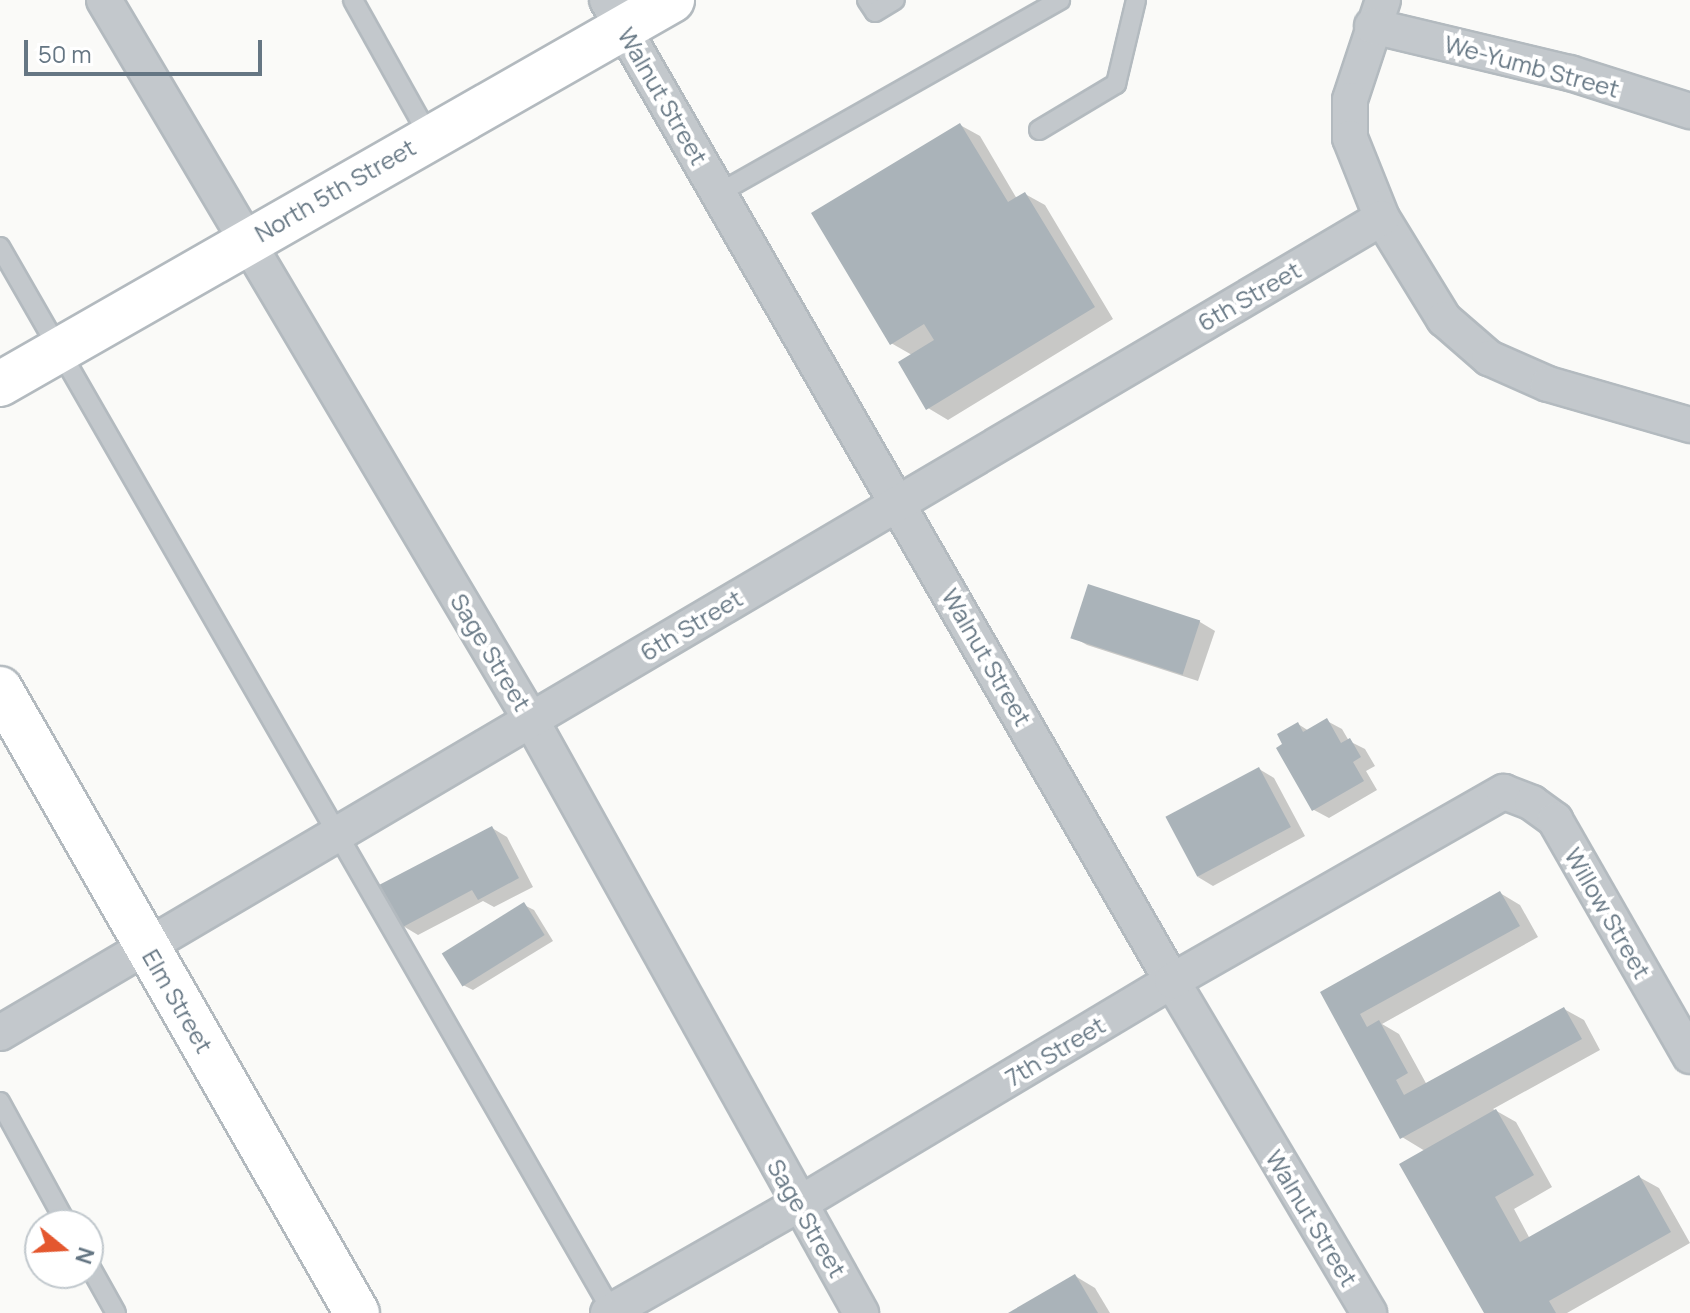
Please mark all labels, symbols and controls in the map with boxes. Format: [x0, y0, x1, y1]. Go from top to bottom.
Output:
street label: Walnut Street [612, 22, 714, 170]
scale bar [28, 24, 266, 74]
street label: We-Yumb Street [1441, 29, 1623, 103]
text: 50 m [38, 37, 92, 70]
street label: North 5th Street [249, 132, 421, 248]
street label: 6th Street [1192, 255, 1306, 337]
street label: 6th Street [635, 583, 747, 667]
street label: Walnut Street [936, 583, 1038, 731]
street label: Sage Street [445, 588, 537, 716]
street label: Willow Street [1559, 842, 1657, 984]
street label: Elm Street [137, 944, 219, 1058]
street label: 7th Street [1000, 1010, 1110, 1092]
street label: Walnut Street [1260, 1145, 1364, 1291]
street label: Sage Street [762, 1154, 852, 1282]
north arrow [24, 1209, 104, 1289]
text: N [68, 1244, 102, 1268]

